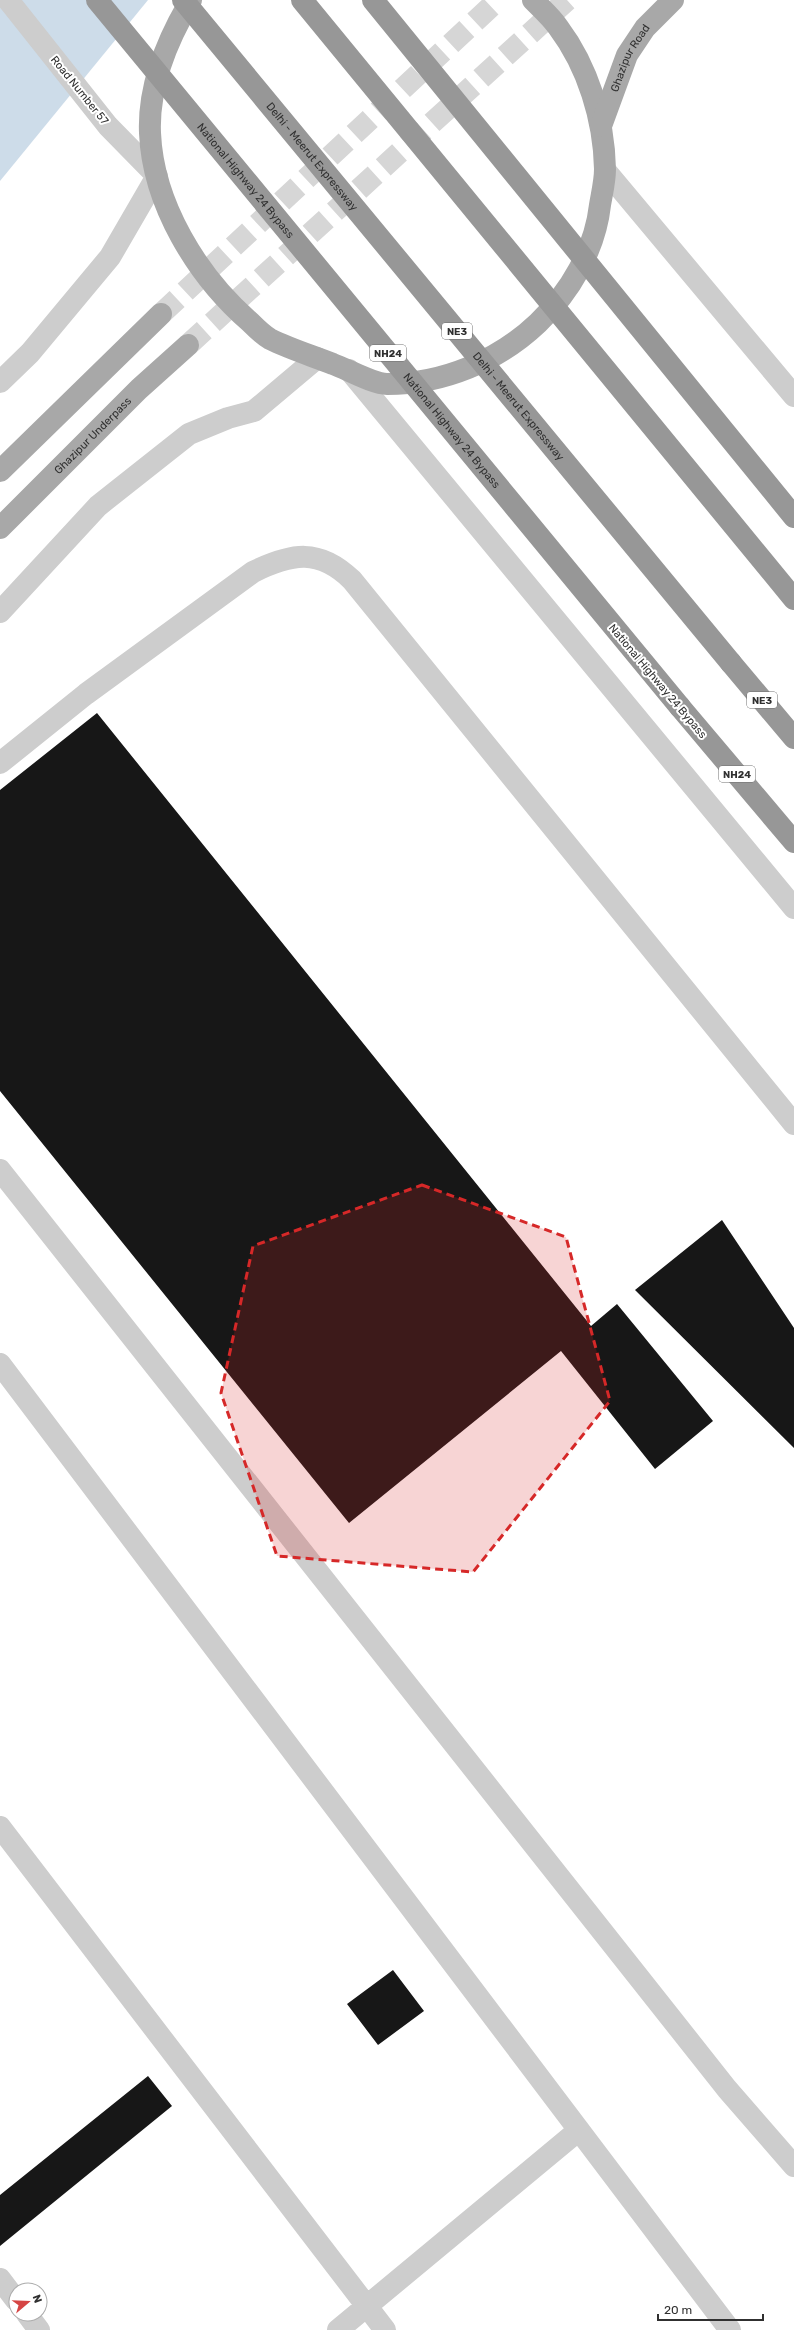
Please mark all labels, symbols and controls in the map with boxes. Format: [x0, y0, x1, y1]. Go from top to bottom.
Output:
street label: Ghazipur Road [608, 22, 653, 94]
street label: Road Number 57 [48, 53, 111, 127]
street label: Delhi - Meerut Expressway [263, 100, 360, 214]
street label: National Highway 24 Bypass [194, 121, 297, 241]
road number: NE3 [442, 323, 472, 339]
road number: NH24 [370, 345, 406, 361]
street label: Delhi - Meerut Expressway [470, 350, 567, 463]
street label: National Highway 24 Bypass [400, 371, 503, 491]
street label: Ghazipur Underpass [52, 394, 134, 477]
street label: National Highway 24 Bypass [606, 622, 709, 741]
road number: NE3 [747, 692, 777, 708]
road number: NH24 [719, 766, 755, 782]
north arrow [8, 2282, 48, 2322]
text: N [30, 2293, 44, 2305]
scale bar [658, 2296, 763, 2322]
text: 20 m [664, 2303, 692, 2317]

